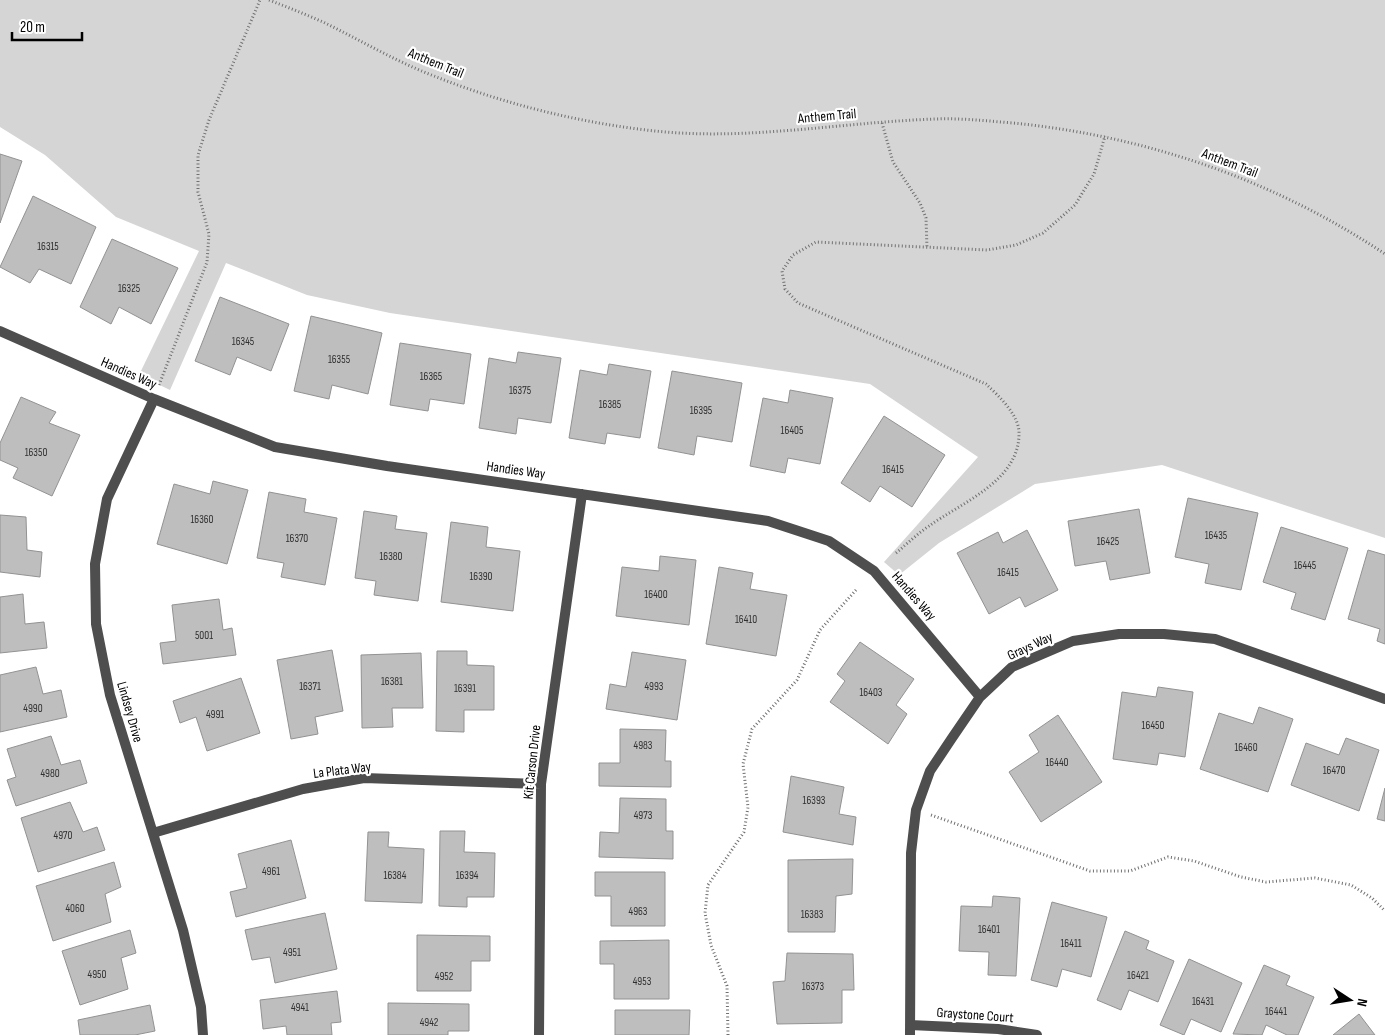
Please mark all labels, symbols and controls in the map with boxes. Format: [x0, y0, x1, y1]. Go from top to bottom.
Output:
scale bar [12, 10, 82, 42]
text: 20 m [20, 18, 45, 37]
street label: Anthem Trail [405, 44, 466, 82]
street label: Anthem Trail [796, 105, 857, 127]
street label: Anthem Trail [1199, 144, 1260, 181]
house number: 16315 [37, 240, 59, 253]
house number: 16325 [118, 282, 140, 295]
house number: 16345 [232, 335, 254, 348]
street label: Handies Way [98, 353, 160, 393]
house number: 16355 [328, 353, 350, 366]
house number: 16365 [420, 370, 442, 383]
house number: 16375 [509, 384, 531, 397]
house number: 16385 [599, 398, 621, 411]
house number: 16395 [690, 404, 712, 417]
house number: 16405 [781, 424, 803, 437]
house number: 16350 [25, 446, 47, 459]
street label: Handies Way [485, 457, 547, 483]
house number: 16415 [882, 463, 904, 476]
house number: 16360 [191, 513, 214, 526]
house number: 16435 [1205, 529, 1227, 542]
house number: 16370 [286, 532, 308, 545]
house number: 16425 [1097, 535, 1119, 548]
house number: 16380 [379, 550, 403, 563]
house number: 16445 [1294, 559, 1316, 572]
house number: 16415 [997, 566, 1019, 579]
street label: Handies Way [888, 568, 940, 624]
house number: 16390 [469, 570, 493, 583]
house number: 16400 [644, 588, 668, 601]
house number: 16410 [735, 613, 757, 626]
street label: Grays Way [1005, 628, 1056, 664]
house number: 5001 [195, 629, 213, 642]
house number: 16381 [381, 675, 403, 688]
street label: Lindsey Drive [113, 680, 147, 744]
house number: 16371 [299, 680, 321, 693]
house number: 4993 [645, 680, 664, 693]
house number: 16391 [454, 682, 476, 695]
house number: 16403 [860, 686, 883, 699]
house number: 4990 [23, 702, 43, 715]
house number: 4991 [206, 708, 224, 721]
house number: 16450 [1142, 719, 1164, 732]
street label: Kit Carson Drive [520, 724, 544, 800]
house number: 4983 [634, 739, 653, 752]
house number: 16460 [1234, 741, 1258, 754]
house number: 16440 [1045, 756, 1069, 769]
street label: La Plata Way [312, 758, 372, 782]
house number: 16470 [1323, 764, 1345, 777]
house number: 4980 [40, 767, 60, 780]
house number: 16393 [803, 794, 826, 807]
house number: 4973 [634, 809, 653, 822]
house number: 4970 [54, 829, 72, 842]
house number: 4961 [262, 865, 280, 878]
house number: 16384 [384, 869, 407, 882]
house number: 16394 [456, 869, 479, 882]
house number: 4060 [65, 902, 85, 915]
house number: 4963 [629, 905, 648, 918]
house number: 16383 [801, 908, 824, 921]
house number: 16401 [978, 923, 1000, 936]
house number: 16411 [1060, 937, 1082, 950]
house number: 4951 [283, 946, 301, 959]
house number: 4950 [88, 968, 106, 981]
house number: 16421 [1127, 969, 1149, 982]
house number: 4952 [435, 970, 454, 983]
house number: 4953 [633, 975, 652, 988]
north arrow [1325, 975, 1375, 1025]
house number: 16373 [802, 980, 825, 993]
house number: 16431 [1192, 995, 1214, 1008]
text: N [1353, 997, 1371, 1008]
house number: 4941 [291, 1001, 309, 1014]
street label: Graystone Court [936, 1004, 1014, 1026]
house number: 16441 [1265, 1005, 1287, 1018]
house number: 4942 [420, 1016, 439, 1029]

